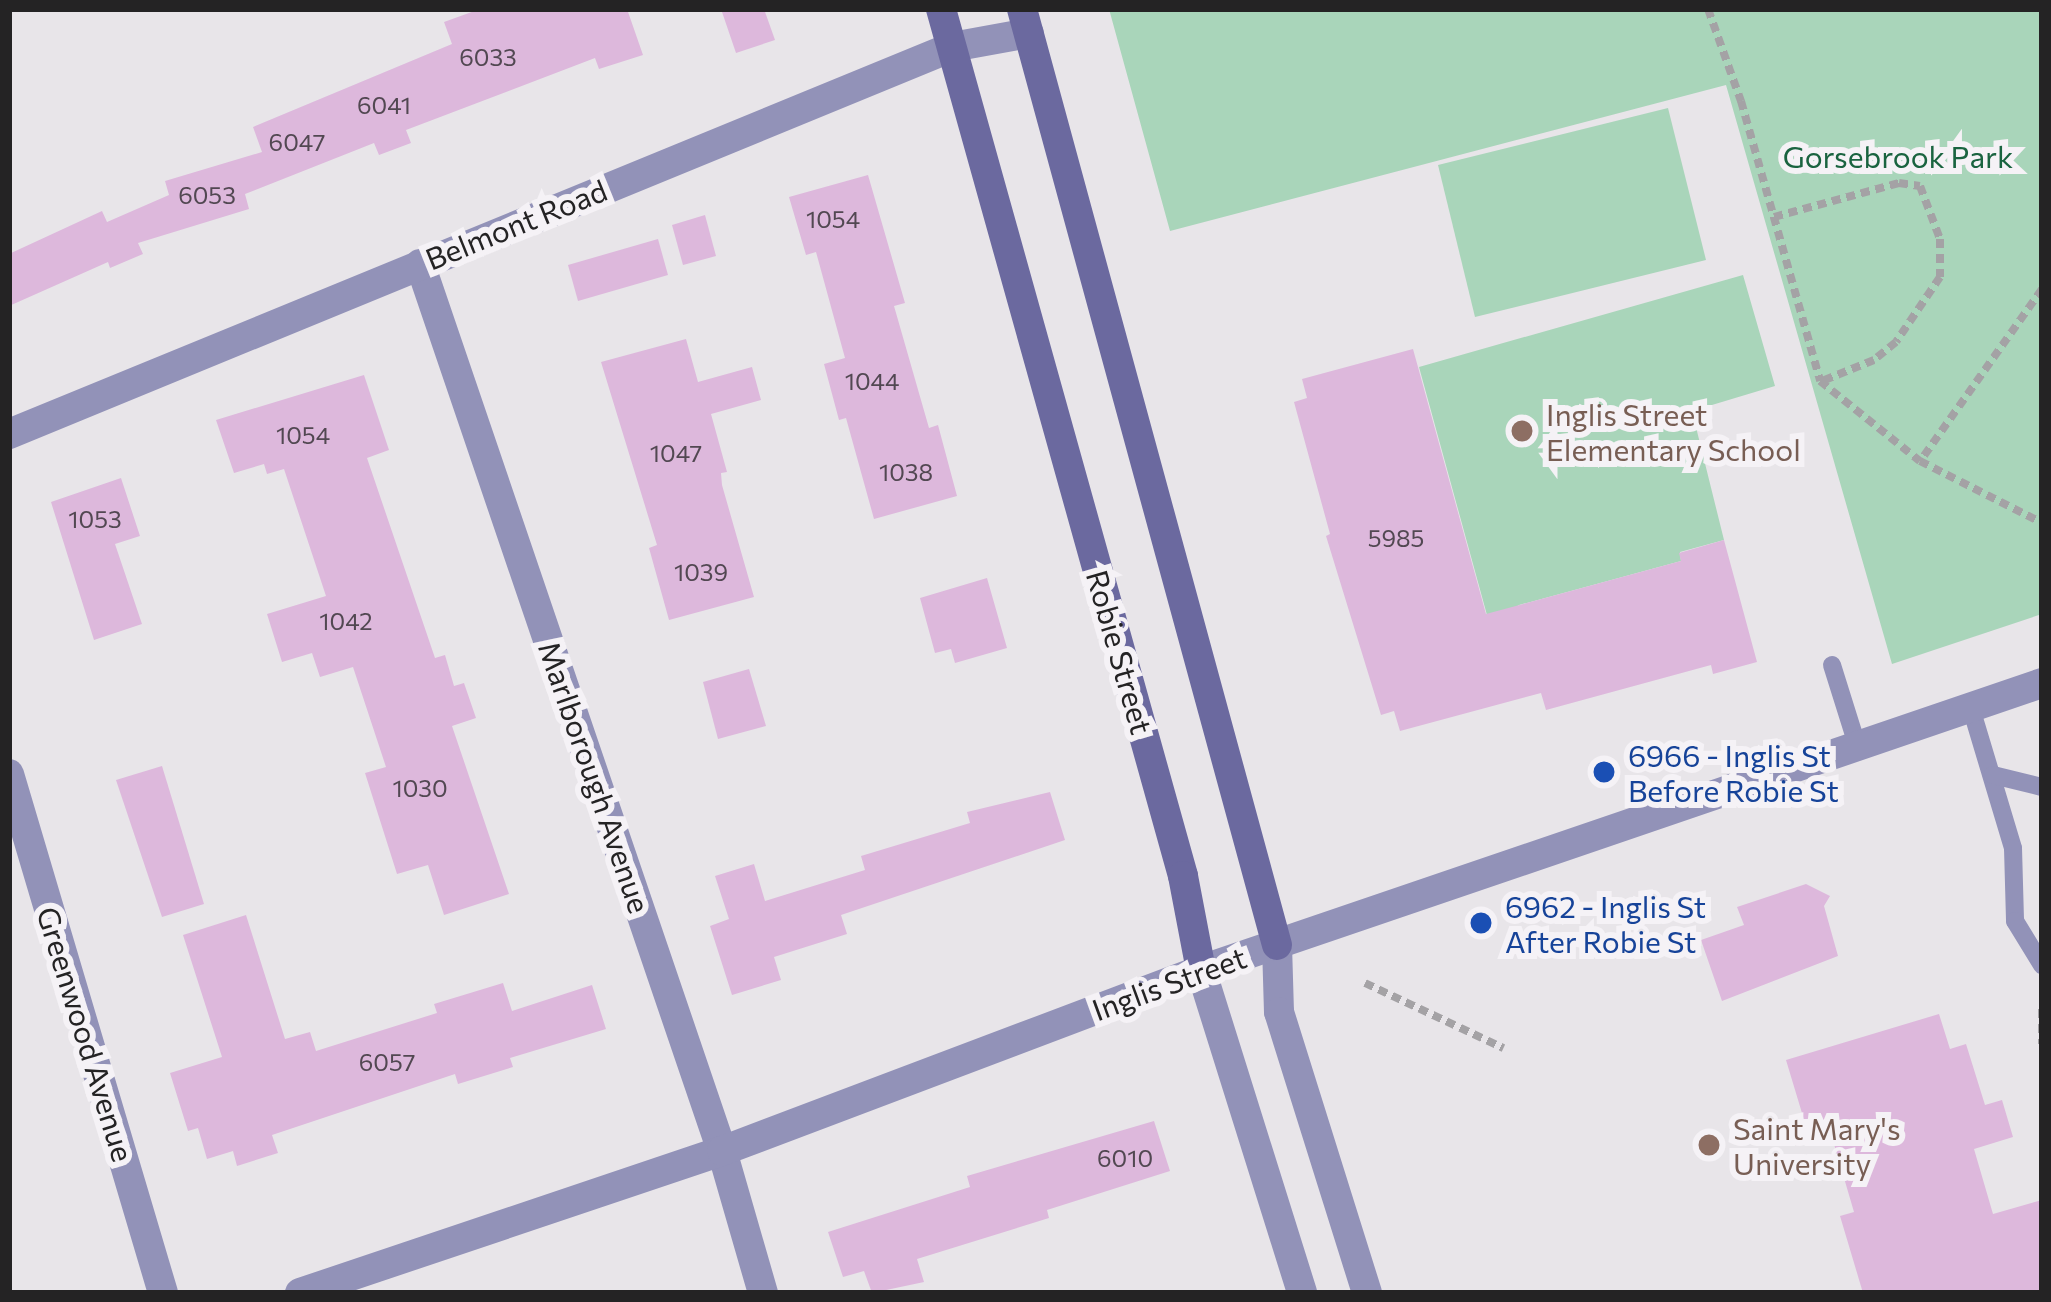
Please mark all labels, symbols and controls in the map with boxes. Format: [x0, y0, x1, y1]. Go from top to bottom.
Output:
house number: 6033 [459, 43, 517, 71]
house number: 6041 [357, 91, 411, 119]
house number: 6047 [269, 128, 325, 156]
park label: Gorsebrook Park [1783, 138, 2013, 174]
street label: Belmont Road [420, 171, 612, 277]
house number: 6053 [178, 181, 236, 209]
house number: 1054 [806, 205, 860, 233]
house number: 1044 [845, 367, 899, 395]
place label: Inglis Street Elementary School [1546, 396, 1801, 466]
marker: Inglis Street Elementary School [1509, 418, 1535, 444]
house number: 1054 [276, 421, 330, 449]
house number: 1047 [650, 439, 702, 467]
house number: 1038 [879, 458, 933, 486]
house number: 1053 [68, 505, 122, 533]
house number: 5985 [1368, 524, 1424, 552]
house number: 1039 [674, 558, 728, 586]
street label: Robie Street [1079, 566, 1161, 738]
house number: 1042 [319, 607, 373, 635]
street label: Marlborough Avenue [532, 637, 658, 917]
place label: 6966 - Inglis St Before Robie St [1628, 737, 1839, 807]
marker: 6966 - Inglis St Before Robie St [1591, 759, 1617, 785]
house number: 1030 [392, 774, 448, 802]
place label: 6962 - Inglis St After Robie St [1505, 888, 1706, 958]
street label: Greenwood Avenue [30, 902, 142, 1166]
marker: 6962 - Inglis St After Robie St [1468, 910, 1494, 936]
street label: Inglis Street [1087, 938, 1251, 1028]
house number: 6057 [359, 1048, 415, 1076]
place label: Saint Mary's University [1733, 1110, 1901, 1180]
marker: Saint Mary's University [1696, 1132, 1722, 1158]
house number: 6010 [1097, 1144, 1153, 1172]

